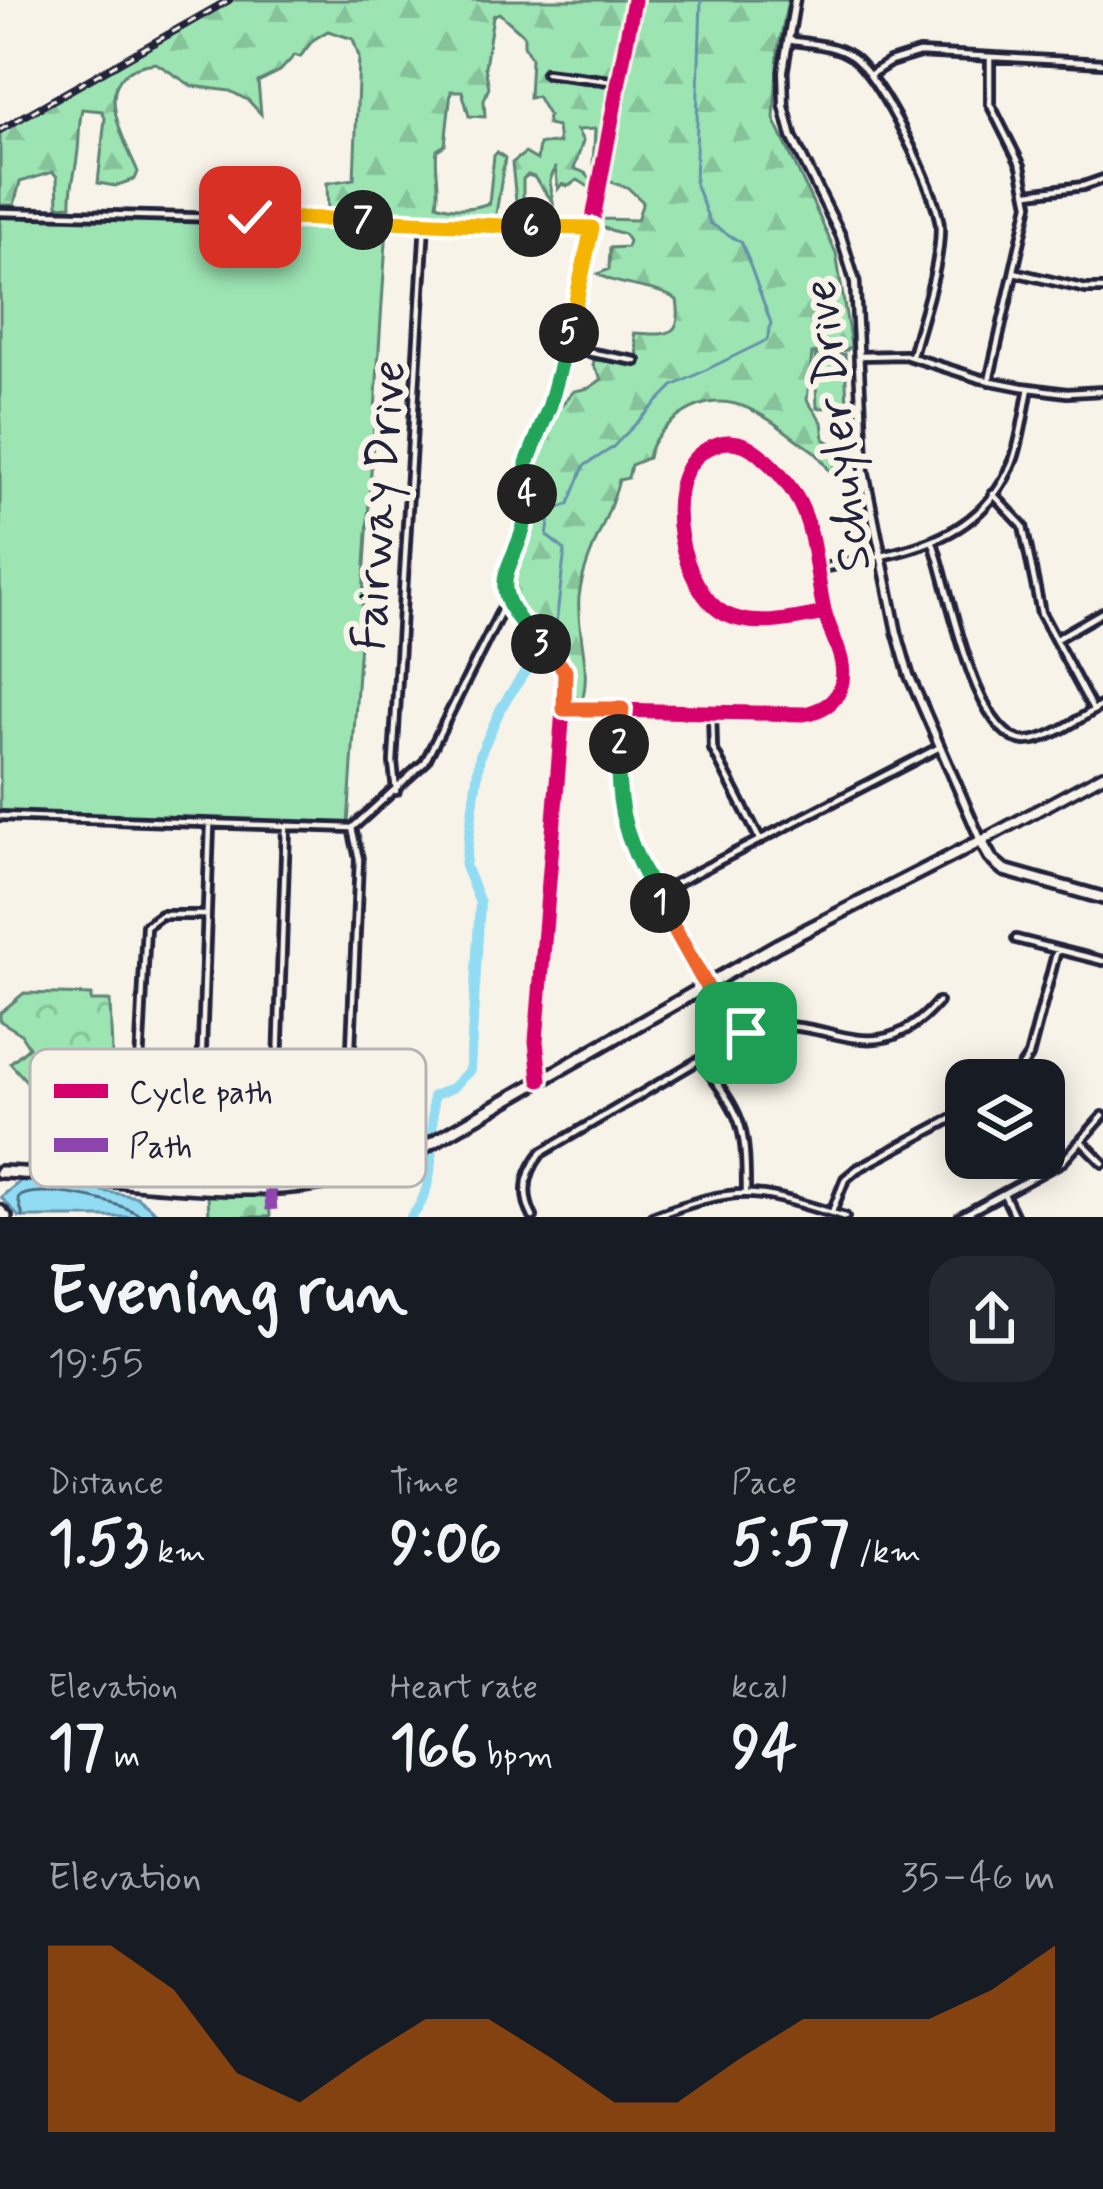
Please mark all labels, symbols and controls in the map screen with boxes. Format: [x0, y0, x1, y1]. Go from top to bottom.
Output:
pin [199, 166, 301, 268]
icon: check [217, 184, 283, 250]
pin: 7 [333, 190, 393, 250]
pin: 6 [501, 197, 561, 257]
text: 7 [353, 198, 373, 242]
text: 6 [523, 205, 539, 249]
street label: Schuyler Drive [789, 276, 888, 575]
pin: 5 [539, 303, 599, 363]
text: 5 [559, 311, 579, 355]
street label: Fairway Drive [339, 358, 422, 653]
pin: 4 [497, 464, 557, 524]
text: 4 [517, 472, 537, 516]
pin: 3 [511, 614, 571, 674]
text: 3 [534, 622, 548, 666]
pin: 2 [589, 714, 649, 774]
text: 2 [611, 722, 627, 766]
pin: 1 [630, 873, 690, 933]
text: 1 [653, 881, 667, 925]
pin [695, 982, 797, 1084]
icon: arrive [713, 1000, 779, 1066]
legend [30, 1049, 426, 1187]
map controls [945, 1059, 1065, 1179]
button: layers [945, 1059, 1065, 1179]
text: Cycle path [129, 1072, 273, 1116]
text: Path [129, 1126, 192, 1170]
text: Evening run [48, 1251, 408, 1337]
button: share [929, 1256, 1055, 1382]
text: 19:55 [48, 1339, 143, 1390]
text: Distance [48, 1462, 164, 1506]
text: Time [390, 1462, 459, 1506]
text: Pace [731, 1462, 797, 1506]
text: 1.53 [48, 1506, 149, 1585]
text: 9:06 [390, 1506, 502, 1585]
text: 5:57 [731, 1506, 850, 1585]
text: km [149, 1531, 206, 1575]
text: /km [850, 1531, 921, 1575]
text: Elevation [48, 1666, 178, 1710]
text: Heart rate [390, 1666, 538, 1710]
text: kcal [731, 1666, 787, 1710]
text: 17 [48, 1710, 105, 1789]
text: 166 [390, 1710, 478, 1789]
text: 94 [731, 1710, 797, 1789]
text: m [105, 1735, 140, 1779]
text: bpm [478, 1735, 553, 1779]
text: Elevation [48, 1853, 202, 1904]
text: 35–46 m [901, 1853, 1055, 1904]

